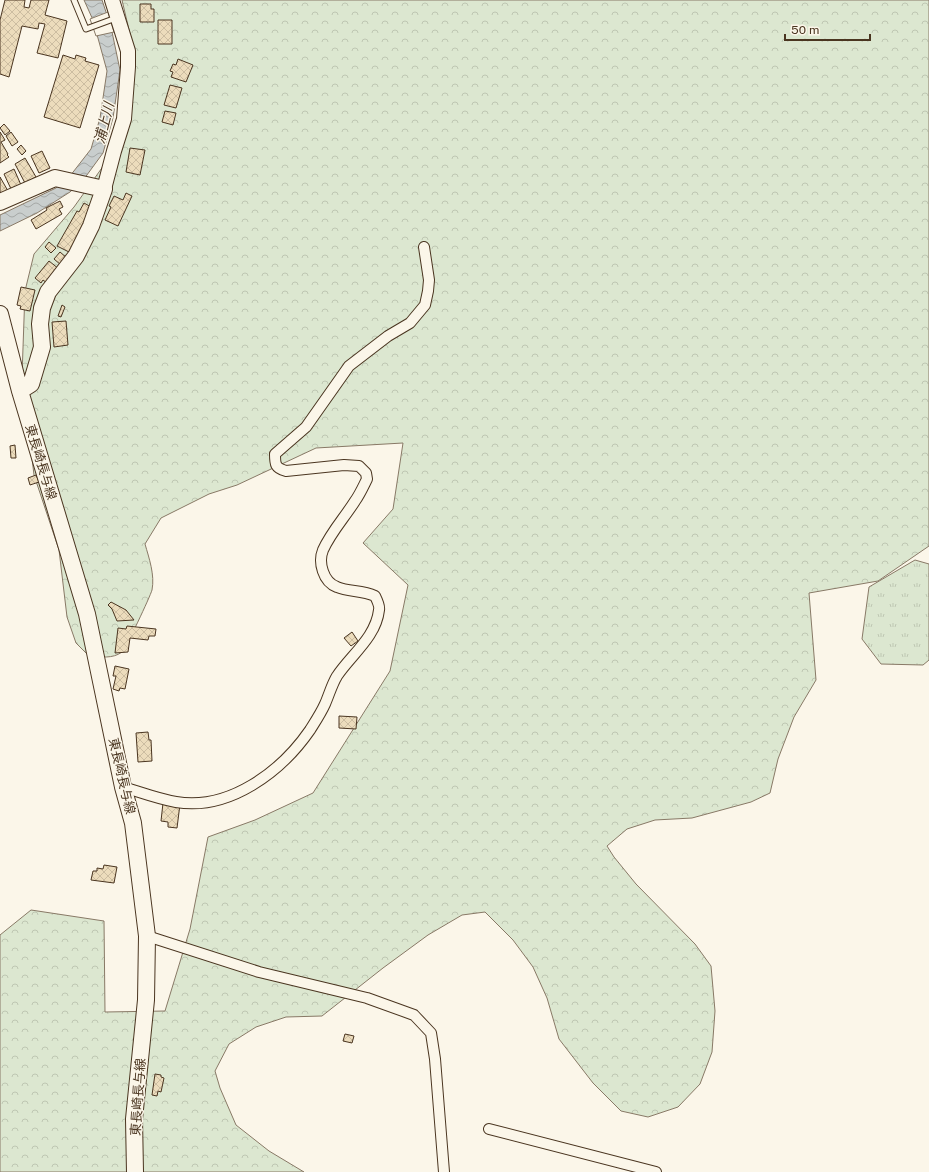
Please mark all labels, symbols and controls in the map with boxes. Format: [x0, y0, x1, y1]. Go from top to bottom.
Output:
scale bar [785, 16, 870, 42]
text: 50 m [791, 23, 819, 37]
water label: 浦上川 [91, 99, 117, 145]
street label: 東長崎長与線 [22, 423, 60, 501]
street label: 東長崎長与線 [106, 736, 138, 816]
street label: 東長崎長与線 [128, 1058, 148, 1136]

